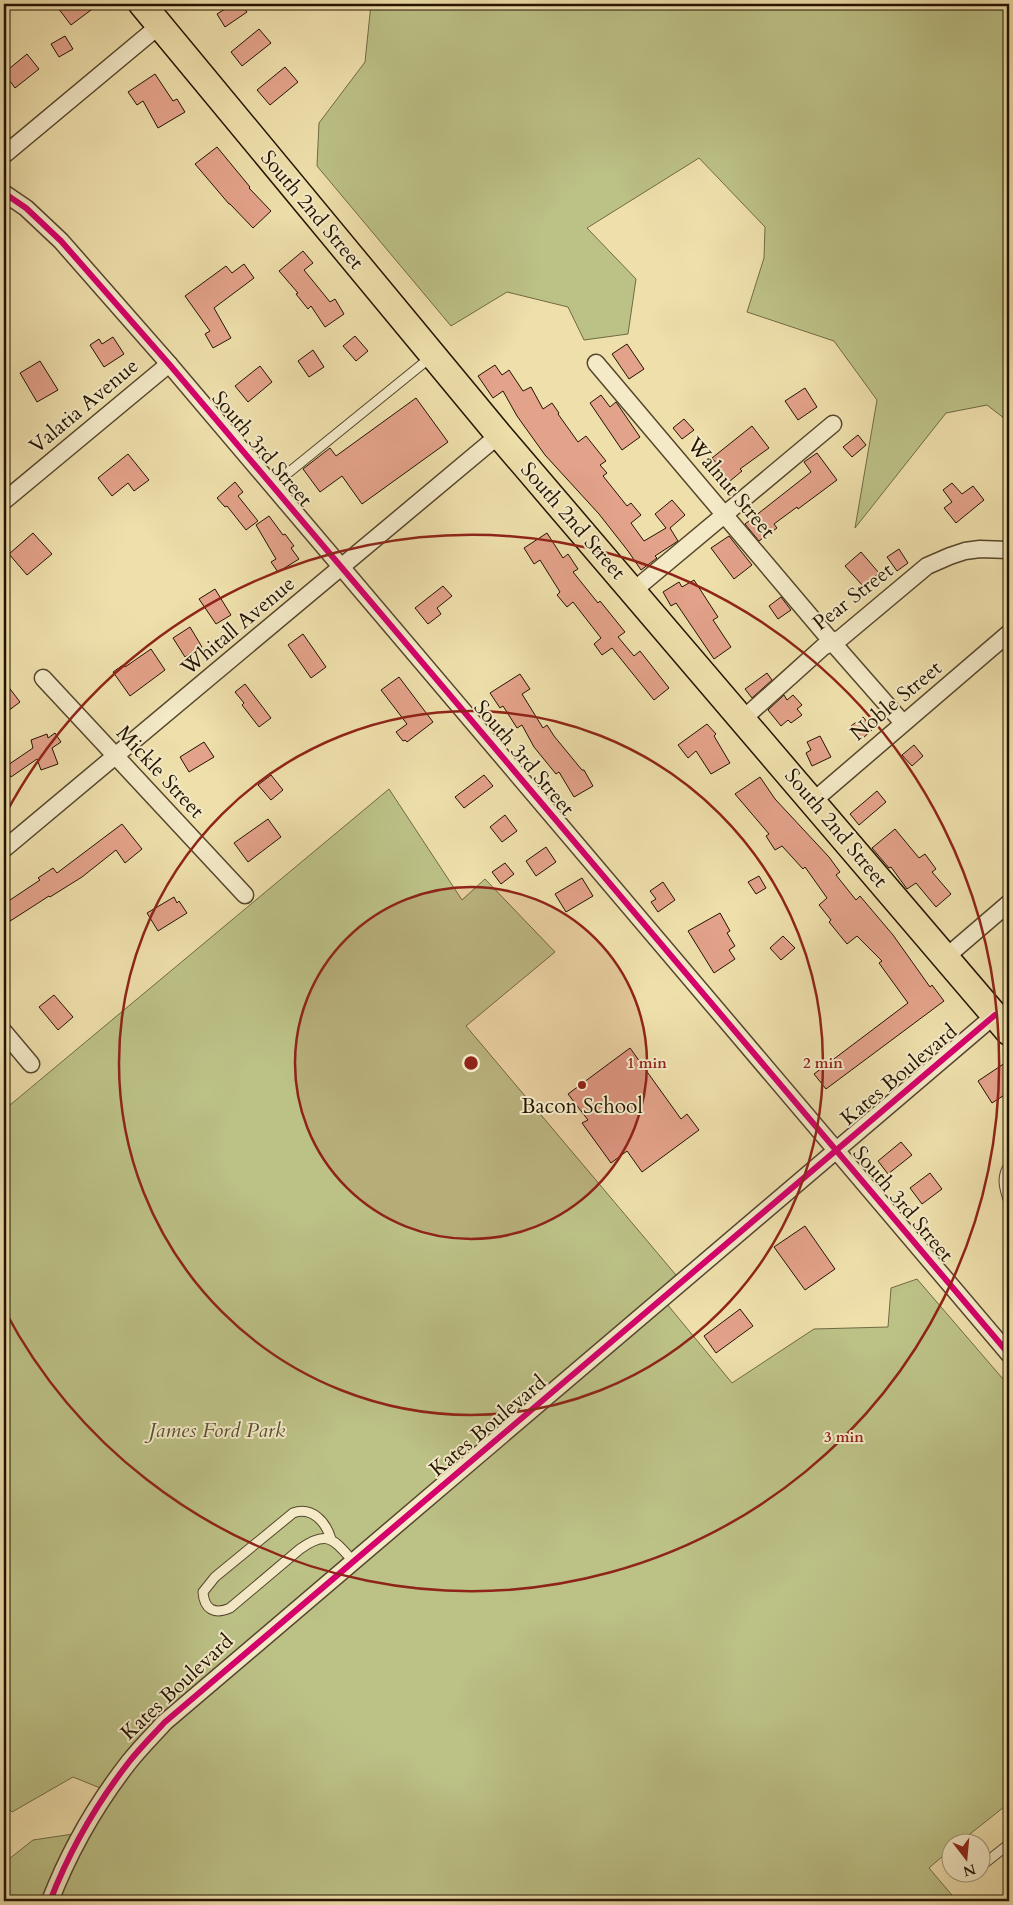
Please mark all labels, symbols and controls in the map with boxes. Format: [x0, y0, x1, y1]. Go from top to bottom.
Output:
street label: South 2nd Street [254, 144, 371, 276]
street label: Valatia Avenue [23, 352, 145, 460]
street label: South 3rd Street [205, 385, 319, 513]
street label: Walnut Street [679, 430, 782, 545]
street label: South 2nd Street [514, 456, 632, 586]
street label: Pear Street [807, 556, 900, 638]
street label: Whitall Avenue [174, 570, 301, 683]
street label: Noble Street [844, 654, 948, 748]
street label: South 3rd Street [467, 694, 581, 822]
street label: Mickle Street [109, 719, 211, 825]
street label: South 2nd Street [778, 762, 895, 894]
street label: Kates Boulevard [834, 1018, 964, 1132]
text: 1 min [627, 1053, 667, 1073]
text: 2 min [803, 1053, 843, 1073]
centre of rings [462, 1054, 480, 1072]
marker: Bacon School [576, 1079, 588, 1091]
place label: Bacon School [521, 1092, 643, 1121]
street label: South 3rd Street [846, 1140, 960, 1268]
street label: Kates Boulevard [423, 1369, 553, 1483]
park label: James Ford Park [144, 1416, 286, 1445]
text: 3 min [824, 1427, 864, 1447]
street label: Kates Boulevard [114, 1627, 240, 1747]
north arrow [940, 1832, 990, 1882]
text: N [961, 1859, 978, 1881]

